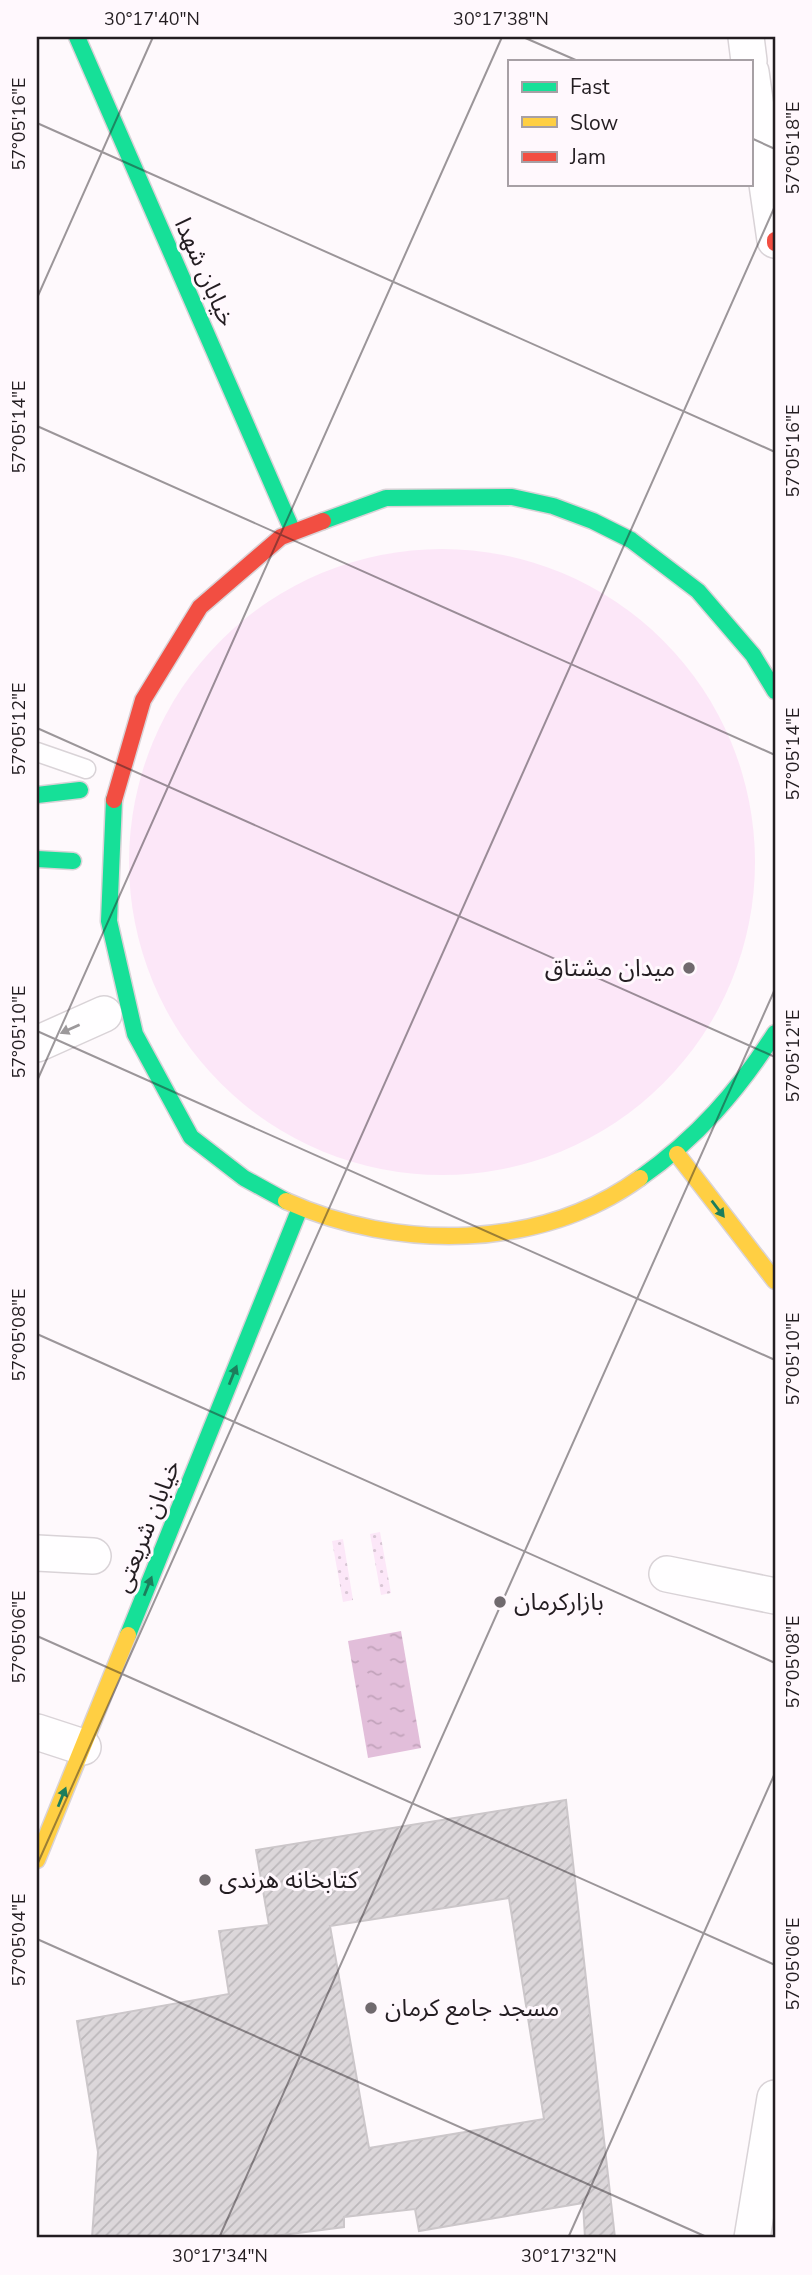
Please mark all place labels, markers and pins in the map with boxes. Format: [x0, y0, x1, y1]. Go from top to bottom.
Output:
place label: ميدان مشتاق [545, 952, 675, 984]
marker: ميدان مشتاق [681, 960, 697, 976]
place label: بازارکرمان [514, 1586, 604, 1618]
marker: بازارکرمان [492, 1594, 508, 1610]
place label: کتابخانه هرندی [219, 1864, 359, 1896]
marker: کتابخانه هرندی [197, 1872, 213, 1888]
place label: مسجد جامع کرمان [385, 1992, 559, 2025]
marker: مسجد جامع کرمان [363, 2000, 379, 2016]

